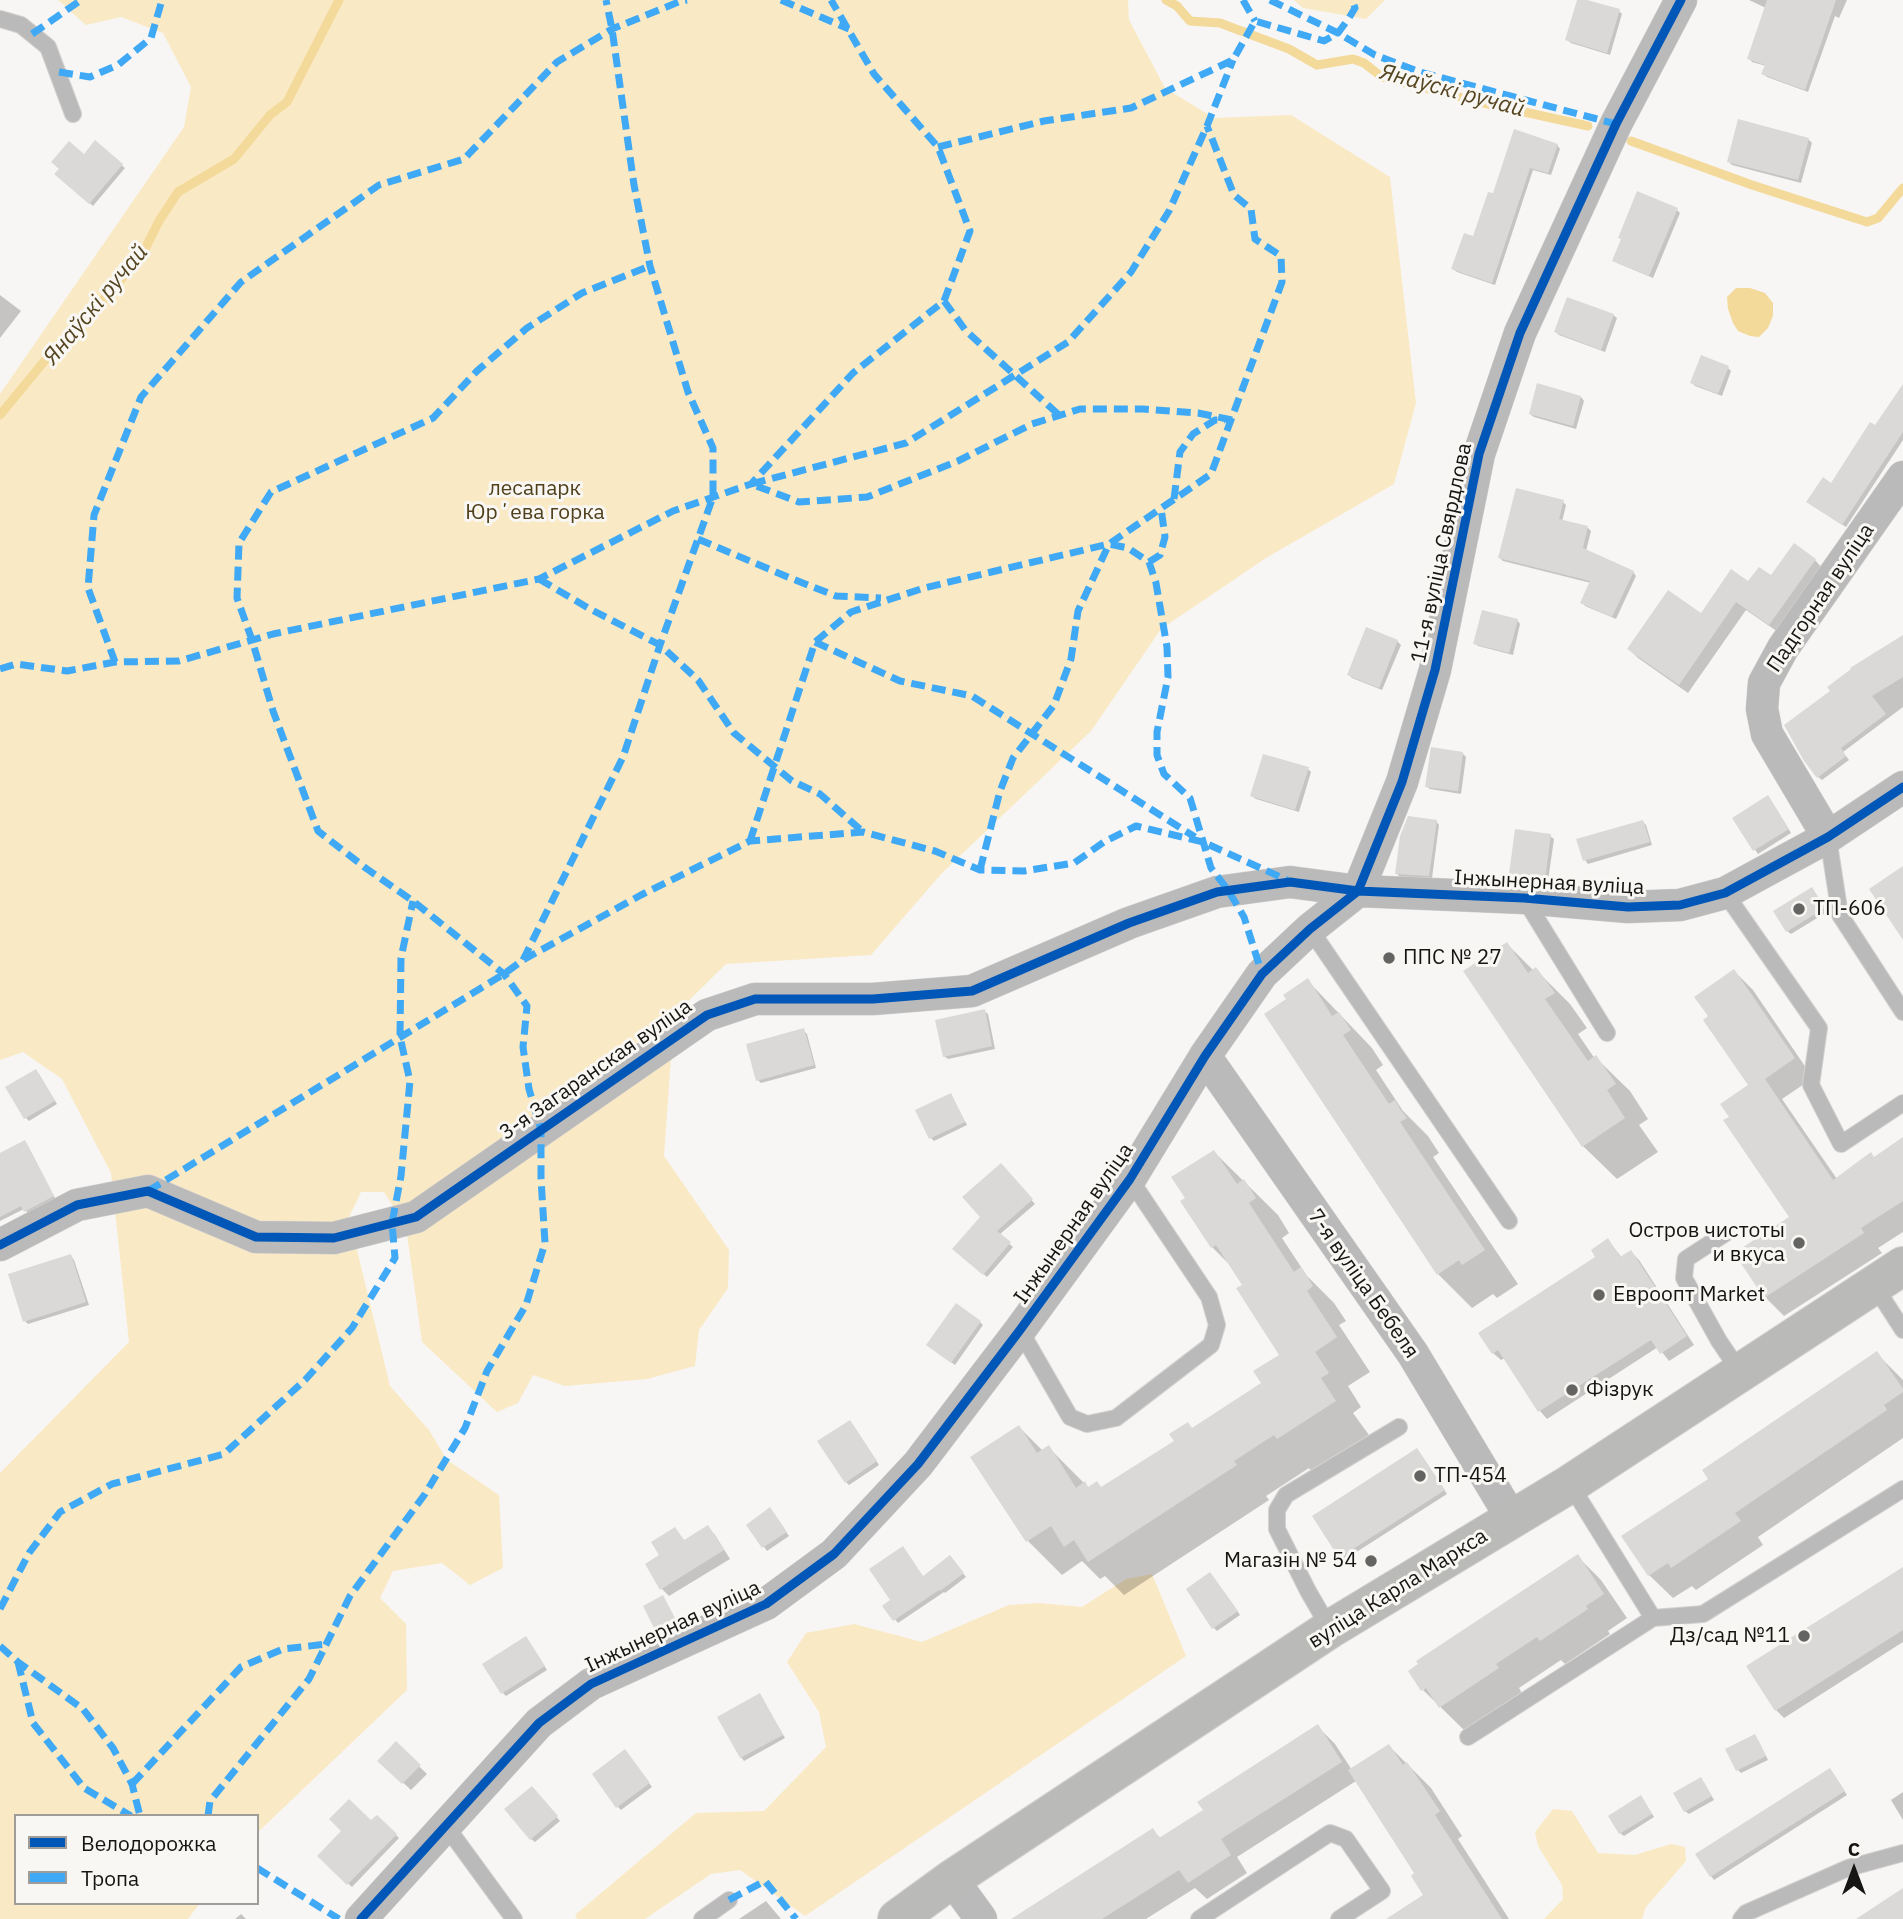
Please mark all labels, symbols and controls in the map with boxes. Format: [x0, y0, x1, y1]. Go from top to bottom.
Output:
water label: Янаўскі ручай [1377, 58, 1527, 124]
water label: Янаўскі ручай [38, 239, 154, 371]
street label: 11-я вуліца Свярдлова [1406, 441, 1478, 665]
park label: лесапарк Юрʼева горка [465, 476, 605, 526]
street label: Падгорная вуліца [1762, 519, 1880, 677]
street label: Інжынерная вуліца [1453, 865, 1645, 901]
place label: ТП-606 [1813, 896, 1886, 922]
marker: ТП-606 [1791, 901, 1807, 917]
place label: ППС № 27 [1403, 945, 1502, 971]
marker: ППС № 27 [1381, 950, 1397, 966]
street label: 3-я Загаранская вуліца [495, 994, 697, 1146]
street label: Інжынерная вуліца [1009, 1139, 1139, 1309]
street label: 7-я вуліца Бебеля [1302, 1205, 1424, 1363]
place label: Остров чистоты и вкуса [1628, 1218, 1785, 1268]
marker: Остров чистоты и вкуса [1791, 1235, 1807, 1251]
place label: Евроопт Market [1613, 1282, 1765, 1308]
marker: Евроопт Market [1591, 1287, 1607, 1303]
place label: Фізрук [1586, 1377, 1654, 1403]
marker: Фізрук [1564, 1382, 1580, 1398]
place label: ТП-454 [1434, 1463, 1507, 1489]
marker: ТП-454 [1412, 1468, 1428, 1484]
street label: вуліца Карла Маркса [1304, 1524, 1492, 1654]
place label: Магазін № 54 [1224, 1548, 1357, 1574]
marker: Магазін № 54 [1363, 1553, 1379, 1569]
street label: Інжынерная вуліца [581, 1575, 765, 1679]
place label: Дз/сад №11 [1670, 1623, 1790, 1649]
marker: Дз/сад №11 [1796, 1628, 1812, 1644]
legend [14, 1814, 259, 1905]
text: Велодорожка [81, 1829, 216, 1857]
north arrow [1819, 1835, 1889, 1905]
text: С [1848, 1837, 1860, 1861]
text: Тропа [81, 1864, 139, 1892]

